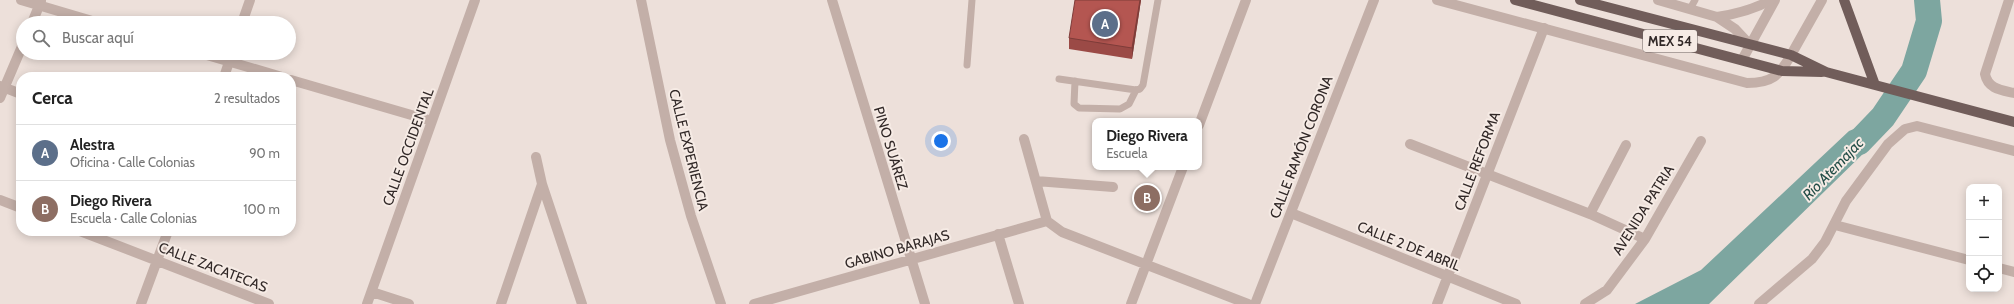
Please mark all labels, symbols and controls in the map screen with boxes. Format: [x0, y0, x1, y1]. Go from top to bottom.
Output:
pin: A [1092, 9, 1118, 39]
search box [16, 16, 296, 60]
icon: search [30, 27, 52, 49]
text: Buscar aquí [62, 29, 134, 47]
road number: MEX 54 [1643, 30, 1697, 52]
street label: CALLE RAMÓN CORONA [1265, 73, 1337, 221]
street label: CALLE OCCIDENTAL [378, 86, 438, 208]
street label: CALLE EXPERIENCIA [665, 87, 713, 213]
text: Cerca [32, 88, 73, 108]
text: 2 resultados [214, 90, 280, 106]
street label: PINO SUÁREZ [870, 104, 912, 192]
street label: CALLE REFORMA [1450, 109, 1504, 213]
popup [1092, 118, 1202, 170]
text: Diego Rivera [1106, 127, 1188, 145]
your location [931, 131, 951, 151]
water label: Río Atemajac [1799, 134, 1868, 204]
text: Alestra [70, 136, 115, 154]
text: A [41, 145, 49, 161]
text: 90 m [249, 145, 280, 161]
text: Escuela [1106, 145, 1147, 161]
text: Oficina · Calle Colonias [70, 154, 195, 170]
street label: AVENIDA PATRIA [1608, 161, 1678, 258]
pin: B [1134, 183, 1160, 213]
map controls [1966, 184, 2002, 292]
button: + [1966, 184, 2002, 220]
text: Diego Rivera [70, 192, 152, 210]
text: B [41, 201, 49, 217]
text: 100 m [243, 201, 280, 217]
text: Escuela · Calle Colonias [70, 210, 197, 226]
street label: CALLE 2 DE ABRIL [1355, 217, 1463, 275]
button: − [1966, 220, 2002, 256]
street label: GABINO BARAJAS [843, 225, 951, 273]
street label: CALLE ZACATECAS [156, 238, 270, 296]
button: locate [1966, 256, 2002, 292]

